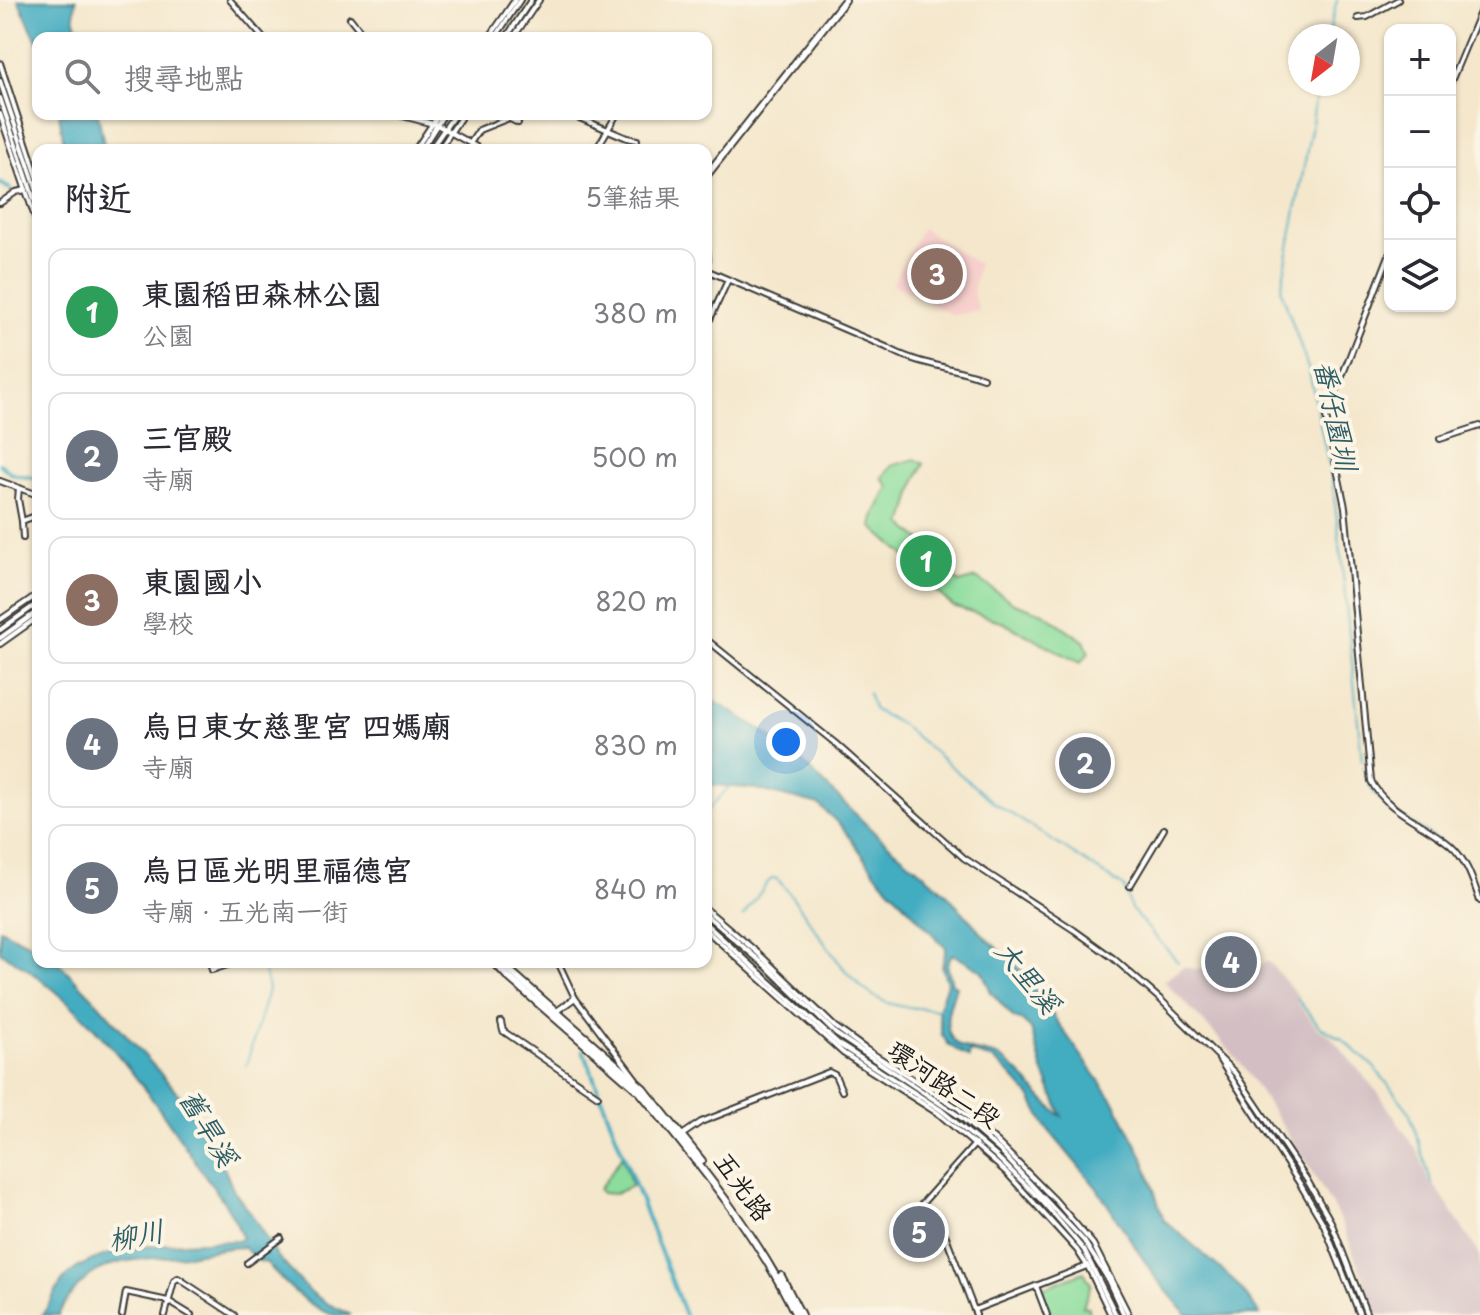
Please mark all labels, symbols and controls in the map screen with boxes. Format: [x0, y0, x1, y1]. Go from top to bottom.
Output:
north arrow [1288, 24, 1360, 96]
map controls [1384, 24, 1456, 312]
button: + [1384, 24, 1456, 96]
search box [32, 32, 712, 120]
icon: search [60, 54, 104, 98]
text: 搜尋地點 [124, 54, 244, 99]
button: − [1384, 96, 1456, 168]
button: locate [1384, 168, 1456, 240]
text: 附近 [64, 170, 132, 222]
text: 5筆結果 [585, 177, 680, 216]
button: layers [1384, 240, 1456, 312]
pin: 3 [911, 244, 963, 304]
text: 東園稻田森林公園 [142, 270, 382, 315]
text: 1 [86, 293, 98, 332]
text: 380 m [593, 293, 678, 332]
text: 公園 [142, 315, 194, 354]
water label: 番仔園圳 [1304, 356, 1370, 477]
text: 三官殿 [142, 414, 232, 459]
text: 2 [83, 437, 101, 476]
text: 500 m [591, 437, 678, 476]
text: 寺廟 [142, 459, 194, 498]
pin: 1 [900, 531, 952, 591]
text: 東園國小 [142, 558, 262, 603]
text: 3 [83, 581, 101, 620]
text: 820 m [596, 581, 678, 620]
text: 學校 [142, 603, 194, 642]
text: 烏日東女慈聖宮 四媽廟 [142, 702, 452, 747]
your location [766, 722, 806, 762]
text: 4 [83, 725, 101, 764]
text: 830 m [594, 725, 678, 764]
pin: 2 [1059, 733, 1111, 793]
text: 寺廟 [142, 747, 194, 786]
text: 烏日區光明里福德宮 [142, 846, 412, 891]
text: 5 [84, 869, 100, 908]
text: 840 m [594, 869, 678, 908]
text: 寺廟 · 五光南一街 [142, 891, 348, 930]
water label: 大里溪 [986, 930, 1073, 1024]
pin: 4 [1205, 932, 1257, 992]
street label: 環河路二段 [881, 1030, 1009, 1136]
water label: 舊旱溪 [170, 1080, 251, 1176]
street label: 五光路 [705, 1143, 783, 1229]
pin: 5 [893, 1202, 945, 1262]
water label: 柳川 [105, 1208, 168, 1260]

